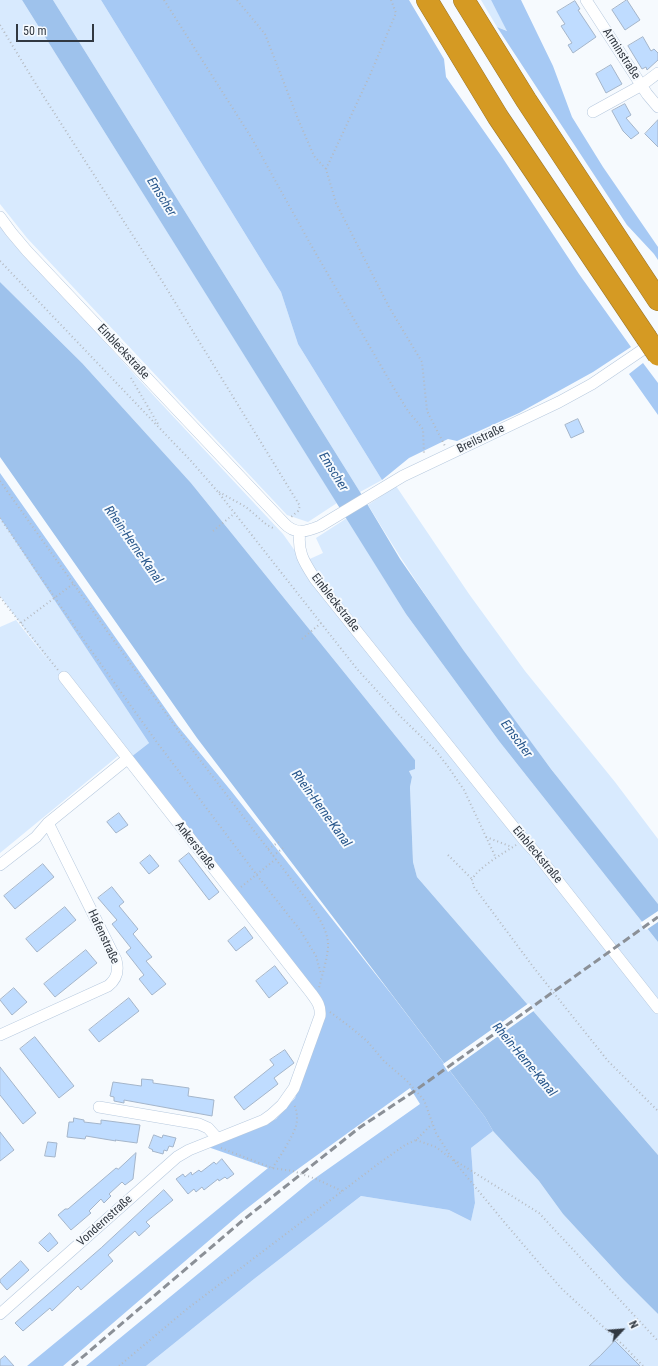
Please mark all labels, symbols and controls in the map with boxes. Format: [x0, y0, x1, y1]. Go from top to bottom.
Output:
scale bar [18, 16, 96, 42]
text: 50 m [23, 24, 47, 38]
street label: Arminstraße [599, 26, 643, 82]
water label: Emscher [143, 175, 179, 219]
street label: Einbleckstraße [94, 322, 152, 382]
street label: Breilstraße [455, 421, 507, 457]
water label: Emscher [315, 450, 351, 494]
water label: Rhein-Herne-Kanal [100, 503, 166, 587]
street label: Einbleckstraße [308, 571, 362, 635]
water label: Emscher [497, 717, 535, 761]
water label: Rhein-Herne-Kanal [288, 767, 354, 851]
street label: Ankerstraße [172, 819, 218, 873]
street label: Einbleckstraße [509, 824, 565, 886]
street label: Hafenstraße [84, 908, 122, 966]
water label: Rhein-Herne-Kanal [489, 1020, 559, 1100]
street label: Vondernstraße [74, 1192, 136, 1250]
north arrow [602, 1310, 642, 1350]
text: N [626, 1319, 641, 1330]

